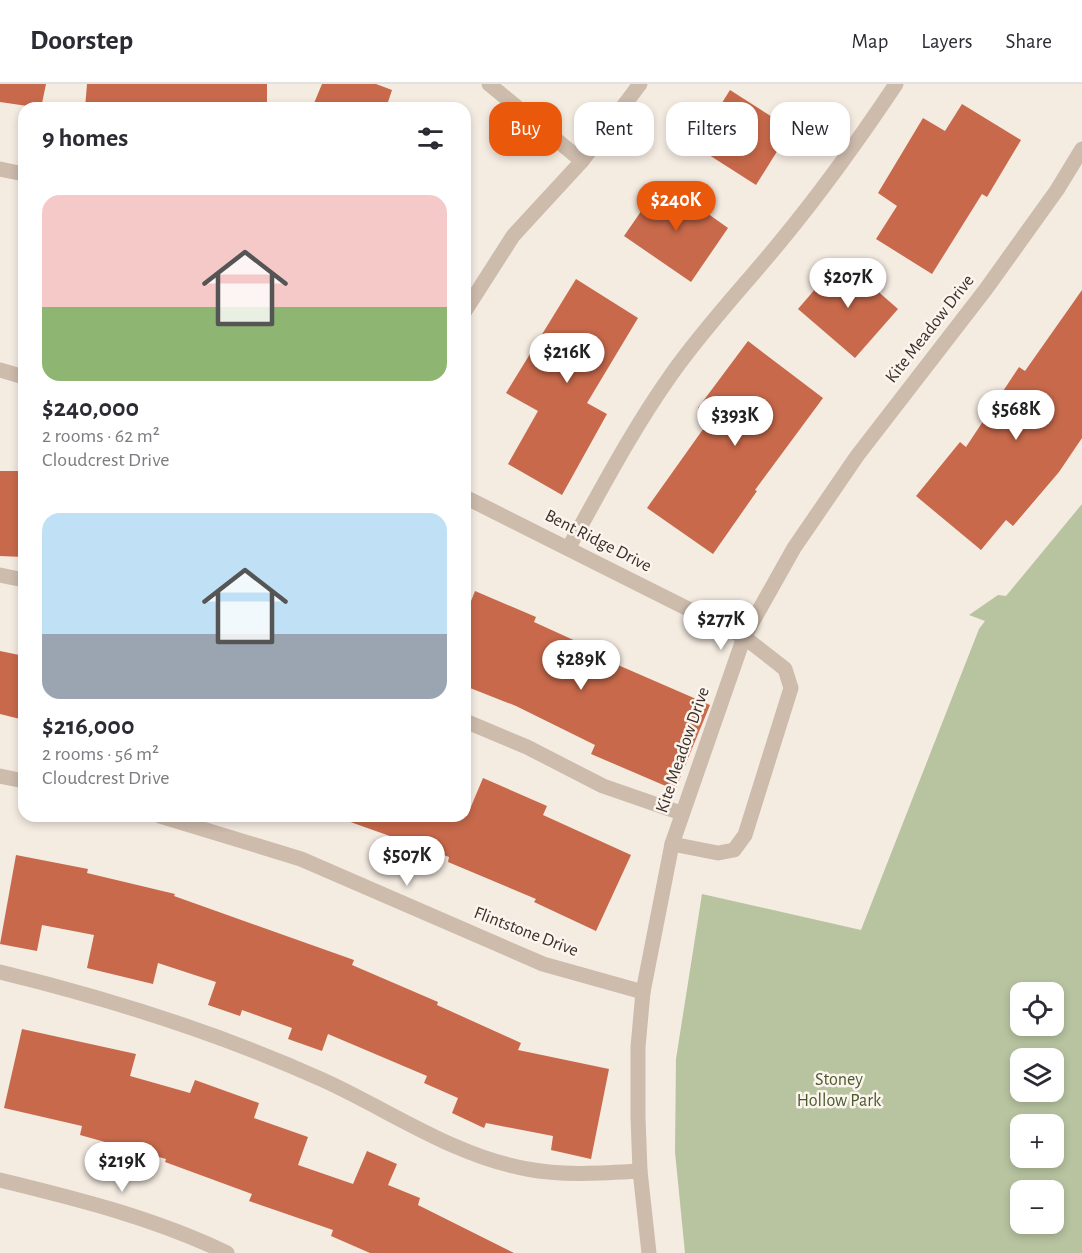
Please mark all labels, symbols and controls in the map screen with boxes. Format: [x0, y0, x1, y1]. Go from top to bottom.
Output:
text: Doorstep [30, 27, 133, 55]
text: Map [852, 31, 888, 52]
text: Layers [921, 31, 972, 52]
text: Share [1005, 31, 1052, 52]
chip: Buy [489, 102, 562, 156]
chip: Rent [574, 102, 654, 156]
chip: Filters [666, 102, 758, 156]
chip: New [770, 102, 850, 156]
icon: filters [414, 122, 447, 155]
text: 9 homes [42, 125, 128, 151]
pin: $240K [634, 181, 718, 232]
text: $240K [651, 190, 701, 210]
icon: home [191, 234, 299, 342]
pin: $207K [806, 258, 890, 309]
text: $207K [823, 267, 873, 287]
street label: Kite Meadow Drive [882, 272, 978, 386]
pin: $216K [525, 333, 609, 384]
text: $216K [544, 342, 590, 362]
pin: $568K [974, 390, 1058, 441]
text: $240,000 [42, 395, 139, 421]
pin: $393K [693, 396, 777, 447]
text: $568K [992, 399, 1040, 419]
text: $393K [711, 405, 759, 425]
text: 2 rooms · 62 m² [42, 426, 160, 446]
text: Cloudcrest Drive [42, 450, 170, 470]
street label: Bent Ridge Drive [542, 506, 654, 576]
icon: home [191, 552, 299, 660]
pin: $277K [679, 600, 763, 651]
text: $277K [697, 609, 745, 629]
pin: $289K [539, 640, 623, 691]
text: $289K [556, 649, 606, 669]
street label: Kite Meadow Drive [653, 685, 713, 815]
text: $216,000 [42, 713, 134, 739]
text: 2 rooms · 56 m² [42, 744, 159, 764]
text: Cloudcrest Drive [42, 768, 170, 788]
pin: $507K [365, 836, 449, 887]
text: $507K [383, 845, 431, 865]
street label: Flintstone Drive [471, 904, 581, 960]
map controls [1010, 982, 1064, 1234]
button: locate [1010, 982, 1064, 1036]
button: layers [1010, 1048, 1064, 1102]
park label: Stoney Hollow Park [797, 1071, 882, 1110]
button: + [1010, 1114, 1064, 1168]
pin: $219K [80, 1142, 164, 1193]
text: $219K [99, 1151, 145, 1171]
button: − [1010, 1180, 1064, 1234]

